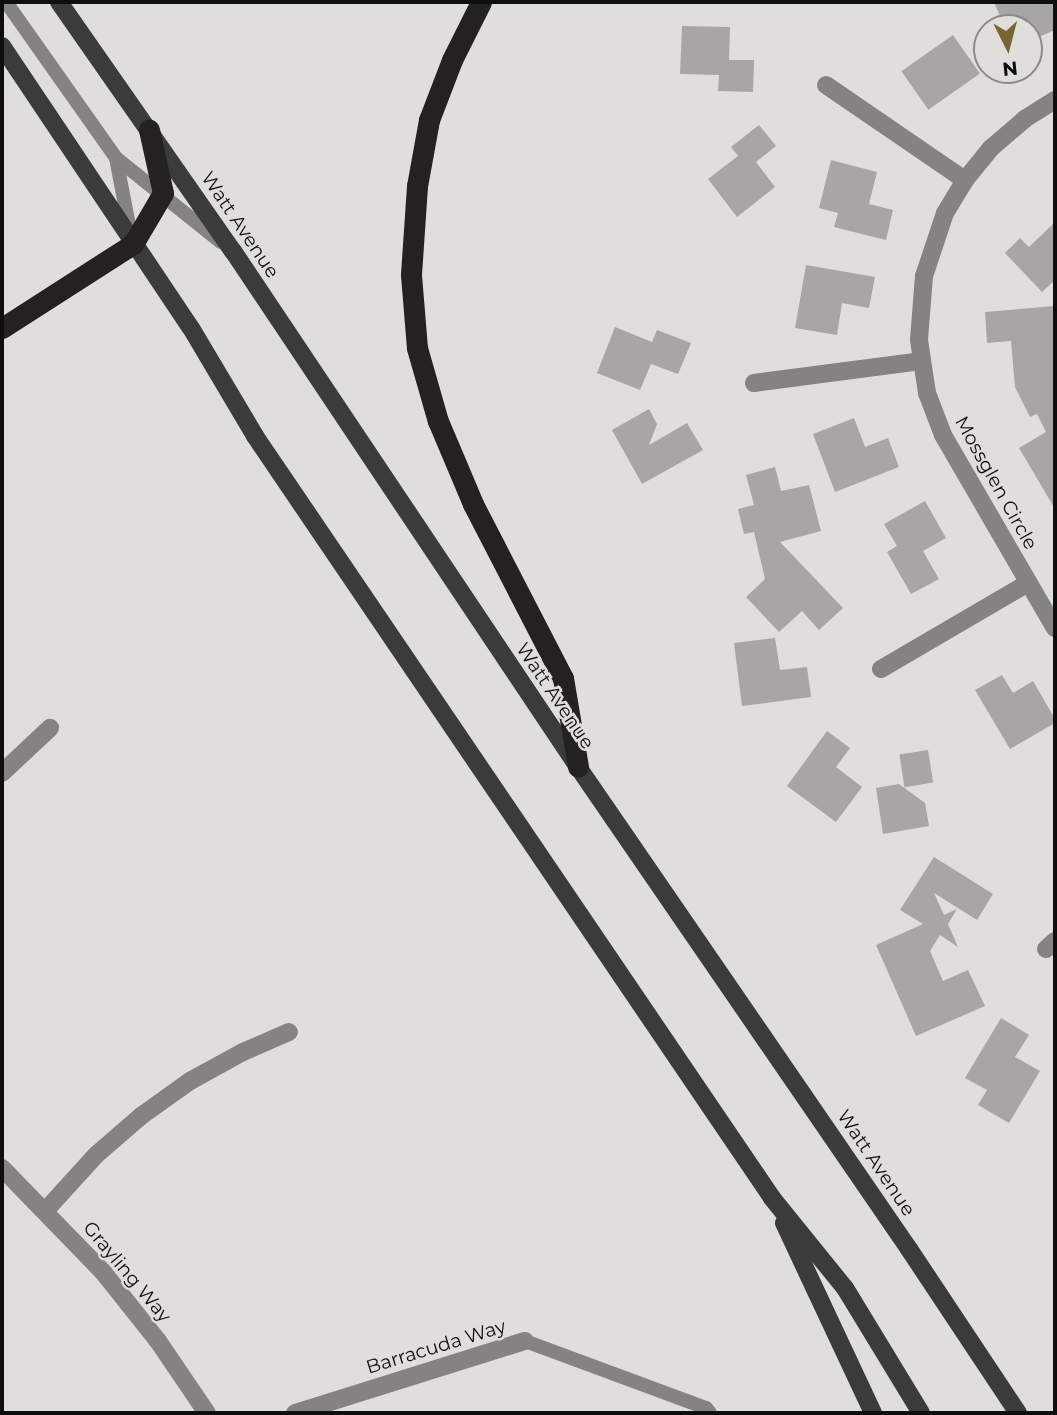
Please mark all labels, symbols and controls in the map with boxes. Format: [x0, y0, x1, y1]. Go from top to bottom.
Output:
north arrow [973, 14, 1043, 84]
text: N [1001, 56, 1019, 81]
street label: Watt Avenue [196, 168, 284, 282]
street label: Mossglen Circle [950, 412, 1042, 554]
street label: Watt Avenue [511, 639, 599, 753]
street label: Watt Avenue [832, 1106, 920, 1220]
street label: Grayling Way [78, 1217, 176, 1327]
street label: Barracuda Way [363, 1315, 509, 1379]

